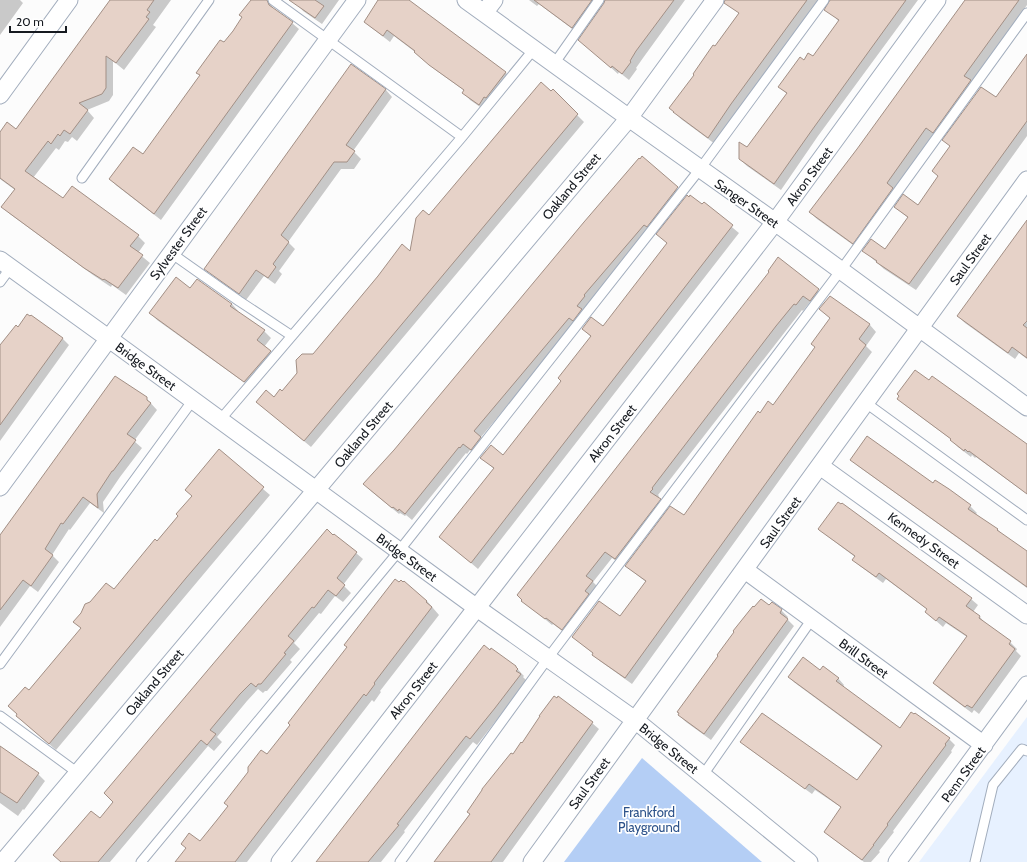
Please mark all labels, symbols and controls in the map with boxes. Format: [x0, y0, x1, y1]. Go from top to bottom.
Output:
scale bar [10, 8, 66, 34]
text: 20 m [16, 14, 44, 29]
street label: Akron Street [782, 143, 836, 208]
street label: Oakland Street [538, 149, 604, 223]
street label: Sanger Street [712, 175, 783, 231]
street label: Sylvester Street [146, 203, 210, 283]
street label: Saul Street [946, 230, 994, 288]
street label: Bridge Street [112, 339, 180, 394]
street label: Oakland Street [330, 397, 396, 471]
street label: Akron Street [585, 401, 640, 465]
street label: Saul Street [756, 493, 804, 551]
street label: Kennedy Street [885, 509, 964, 572]
street label: Bridge Street [373, 530, 441, 585]
street label: Brill Street [836, 635, 892, 682]
street label: Oakland Street [121, 645, 187, 719]
street label: Akron Street [386, 658, 441, 722]
street label: Bridge Street [636, 719, 702, 777]
street label: Penn Street [937, 743, 989, 805]
street label: Saul Street [565, 754, 613, 812]
park label: Frankford Playground [618, 804, 680, 835]

